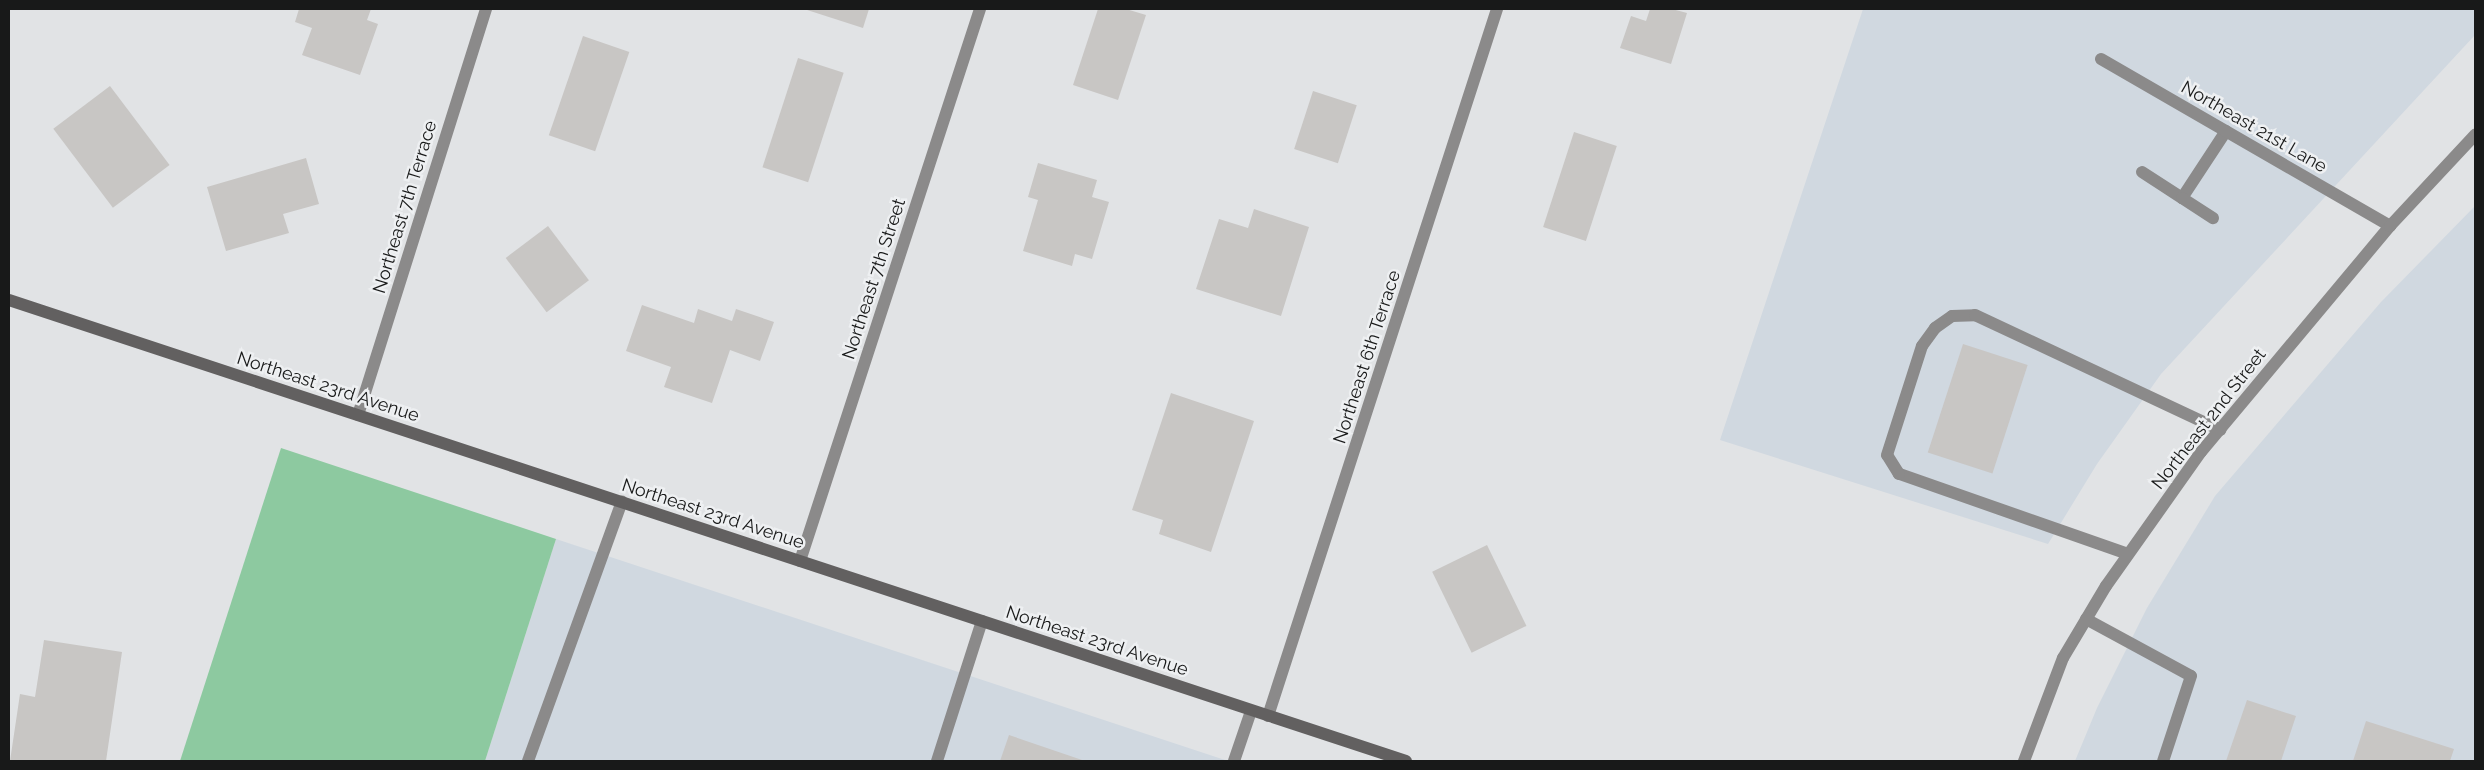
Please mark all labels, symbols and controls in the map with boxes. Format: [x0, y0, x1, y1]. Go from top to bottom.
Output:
street label: Northeast 21st Lane [2177, 76, 2331, 178]
street label: Northeast 7th Terrace [368, 118, 442, 296]
street label: Northeast 7th Street [838, 196, 910, 362]
street label: Northeast 6th Terrace [1329, 267, 1405, 447]
street label: Northeast 2nd Street [2147, 344, 2271, 494]
street label: Northeast 23rd Avenue [234, 347, 422, 427]
street label: Northeast 23rd Avenue [619, 474, 807, 554]
street label: Northeast 23rd Avenue [1003, 601, 1191, 681]

